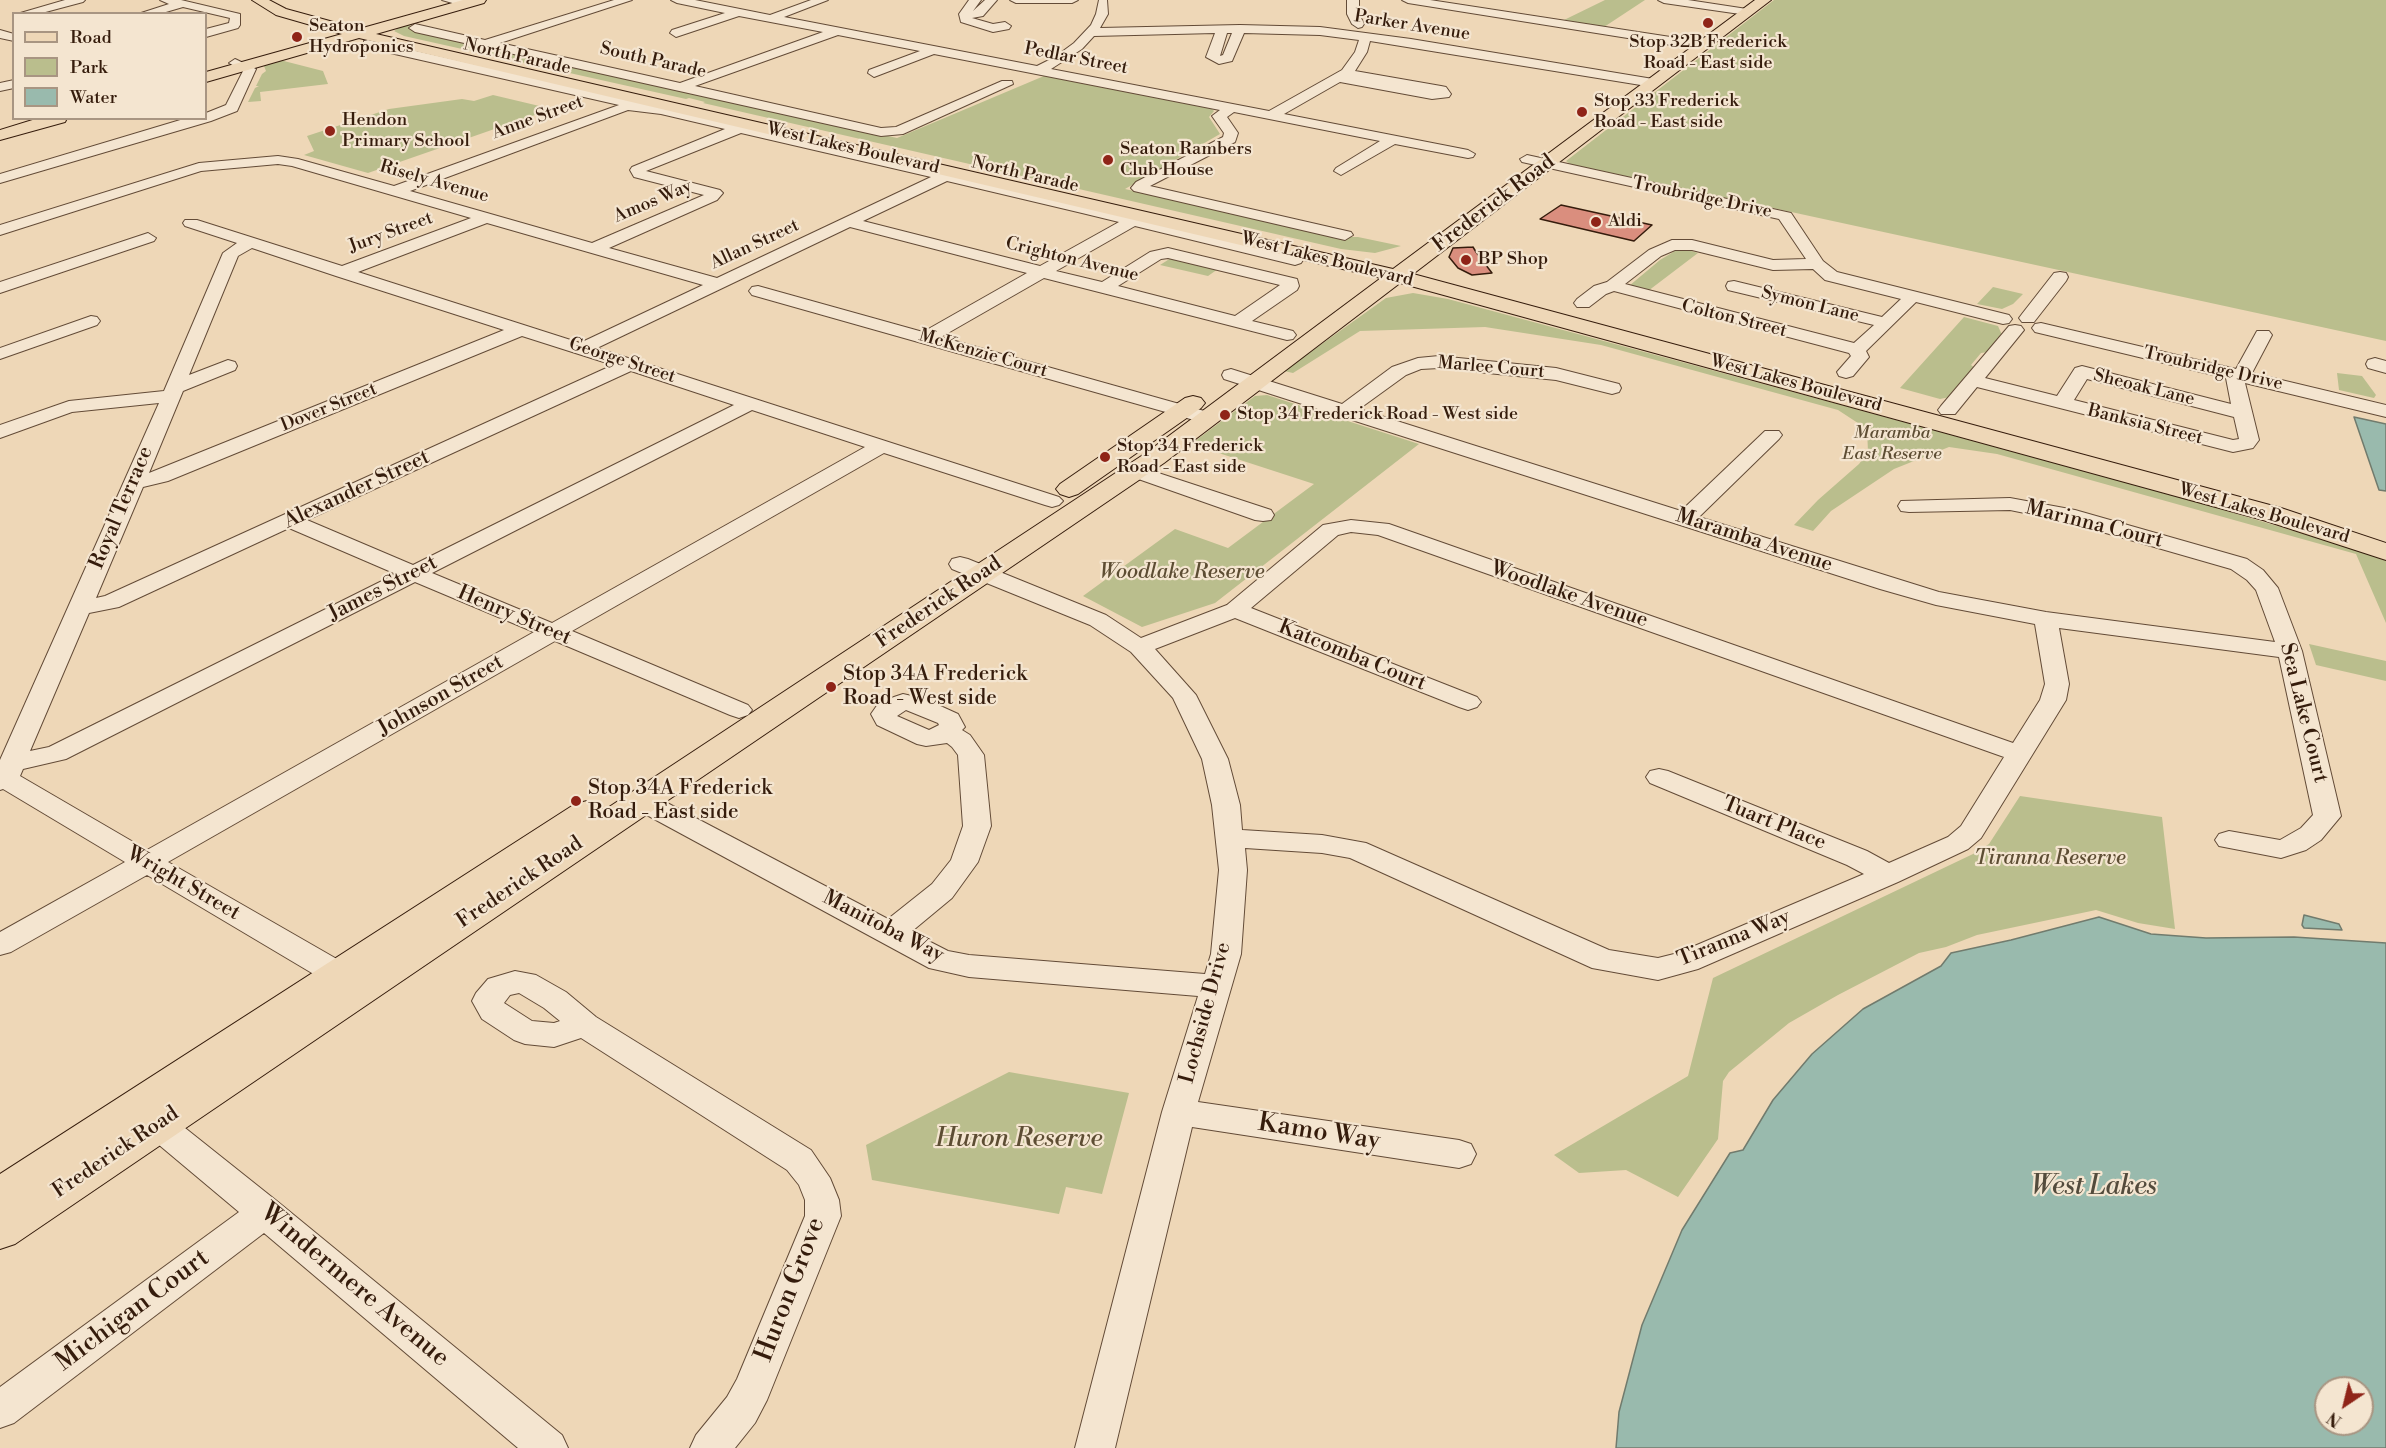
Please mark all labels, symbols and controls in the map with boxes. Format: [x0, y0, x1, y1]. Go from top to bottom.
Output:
street label: Parker Avenue [1352, 6, 1472, 46]
legend [12, 12, 207, 120]
place label: Seaton Hydroponics [309, 16, 414, 58]
marker: Stop 32B Frederick Road - East side [1701, 16, 1715, 30]
text: Road [70, 26, 112, 49]
marker: Seaton Hydroponics [290, 30, 304, 44]
place label: Stop 32B Frederick Road - East side [1629, 32, 1787, 74]
street label: North Parade [461, 34, 573, 80]
street label: South Parade [598, 38, 708, 84]
street label: Pedlar Street [1022, 38, 1130, 80]
text: Park [70, 56, 107, 79]
text: Water [70, 86, 117, 109]
place label: Stop 33 Frederick Road - East side [1594, 91, 1739, 134]
street label: Anne Street [489, 92, 587, 144]
marker: Stop 33 Frederick Road - East side [1575, 105, 1589, 119]
place label: Hendon Primary School [342, 110, 470, 152]
street label: West Lakes Boulevard [765, 119, 941, 179]
marker: Hendon Primary School [323, 124, 337, 138]
place label: Seaton Rambers Club House [1120, 139, 1252, 182]
street label: Frederick Road [1428, 150, 1560, 258]
street label: North Parade [969, 152, 1081, 198]
marker: Seaton Rambers Club House [1101, 153, 1115, 167]
street label: Risely Avenue [377, 156, 491, 208]
street label: Troubridge Drive [1630, 173, 1774, 223]
street label: Amos Way [611, 176, 695, 228]
street label: Jury Street [346, 208, 436, 258]
place label: Aldi [1608, 211, 1642, 233]
street label: Allan Street [707, 215, 803, 275]
marker: Aldi [1589, 215, 1603, 229]
street label: West Lakes Boulevard [1239, 228, 1415, 292]
street label: Crighton Avenue [1003, 233, 1141, 287]
place label: BP Shop [1478, 249, 1548, 271]
marker: BP Shop [1459, 253, 1473, 267]
street label: Symon Lane [1759, 282, 1861, 328]
street label: Colton Street [1679, 296, 1789, 342]
street label: McKenzie Court [916, 325, 1050, 383]
street label: George Street [566, 334, 678, 388]
street label: Troubridge Drive [2141, 342, 2285, 396]
street label: West Lakes Boulevard [1708, 351, 1884, 417]
street label: Marlee Court [1437, 353, 1545, 383]
street label: Sheoak Lane [2091, 365, 2197, 411]
street label: Dover Street [278, 379, 380, 437]
street label: Banksia Street [2085, 400, 2205, 450]
place label: Stop 34 Frederick Road - West side [1237, 404, 1518, 426]
marker: Stop 34 Frederick Road - West side [1218, 408, 1232, 422]
park label: Maramba East Reserve [1842, 423, 1942, 466]
place label: Stop 34 Frederick Road - East side [1117, 436, 1263, 478]
street label: Royal Terrace [85, 443, 159, 573]
street label: Alexander Street [280, 445, 434, 535]
marker: Stop 34 Frederick Road - East side [1098, 450, 1112, 464]
street label: West Lakes Boulevard [2176, 479, 2352, 549]
street label: Marinna Court [2023, 496, 2165, 554]
street label: Maramba Avenue [1672, 504, 1836, 578]
street label: James Street [324, 551, 442, 627]
street label: Frederick Road [871, 552, 1007, 654]
street label: Woodlake Avenue [1487, 556, 1651, 634]
park label: Woodlake Reserve [1100, 560, 1264, 586]
street label: Henry Street [453, 581, 575, 651]
street label: Katcomba Court [1275, 615, 1429, 697]
street label: Sea Lake Court [2273, 640, 2333, 786]
street label: Johnson Street [374, 650, 508, 742]
place label: Stop 34A Frederick Road - West side [843, 662, 1027, 712]
marker: Stop 34A Frederick Road - West side [824, 680, 838, 694]
place label: Stop 34A Frederick Road - East side [588, 776, 772, 826]
street label: Tuart Place [1719, 792, 1829, 856]
marker: Stop 34A Frederick Road - East side [569, 794, 583, 808]
street label: Frederick Road [452, 832, 588, 934]
street label: Wright Street [122, 841, 244, 927]
park label: Tiranna Reserve [1974, 846, 2126, 872]
street label: Manitoba Way [818, 886, 948, 968]
street label: Tiranna Way [1674, 905, 1794, 973]
street label: Lochside Drive [1175, 940, 1237, 1086]
street label: Frederick Road [48, 1102, 184, 1204]
street label: Kamo Way [1256, 1108, 1382, 1158]
park label: Huron Reserve [935, 1124, 1103, 1156]
water label: West Lakes [2031, 1172, 2157, 1204]
street label: Windermere Avenue [253, 1198, 455, 1374]
street label: Huron Grove [749, 1214, 833, 1366]
street label: Michigan Court [50, 1243, 216, 1379]
north arrow [2314, 1376, 2374, 1436]
text: N [2324, 1407, 2346, 1431]

